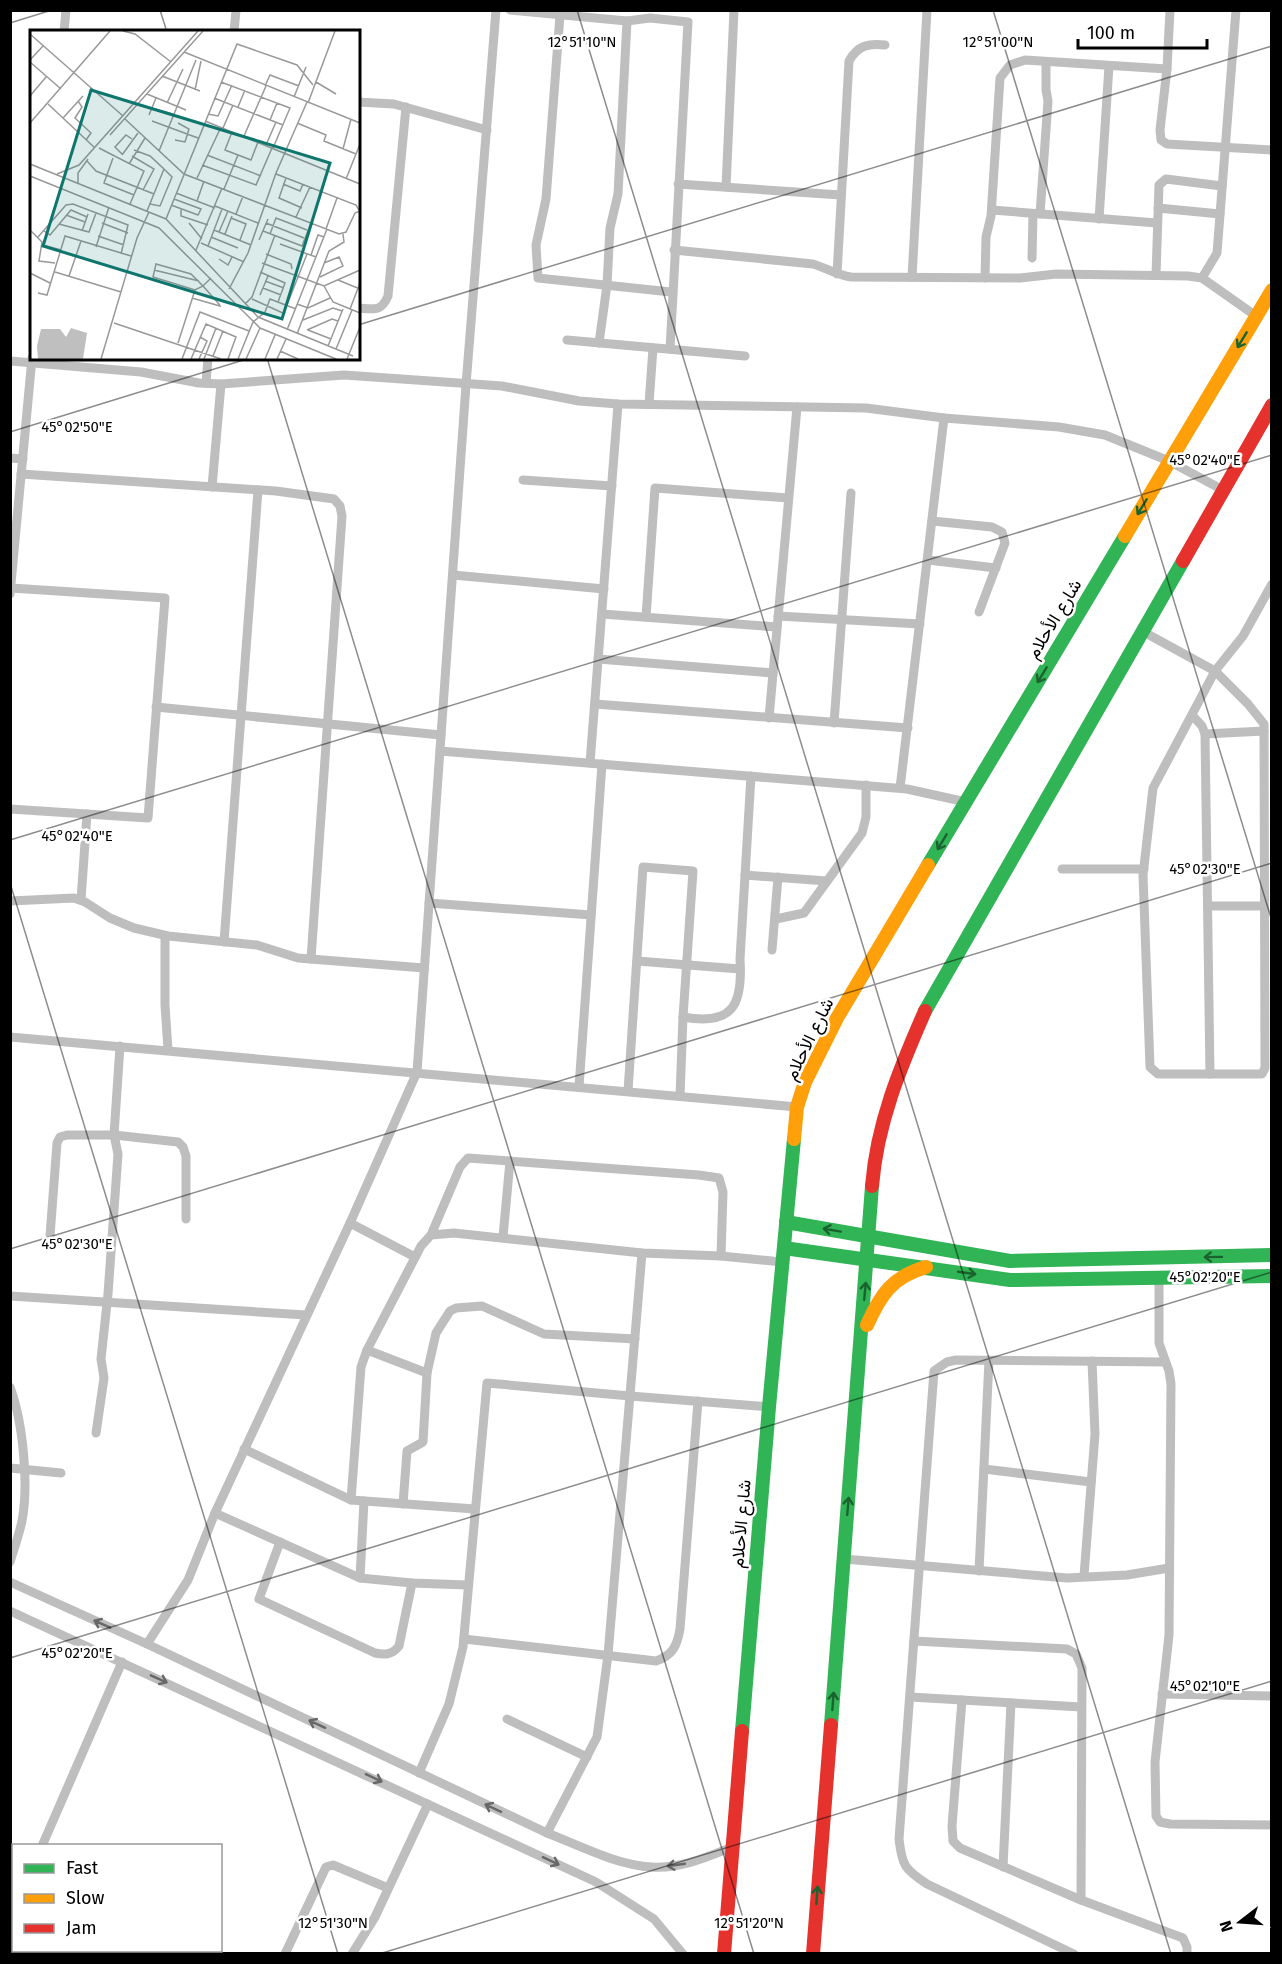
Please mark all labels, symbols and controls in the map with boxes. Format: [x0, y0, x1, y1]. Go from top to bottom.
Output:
scale bar [1078, 12, 1207, 50]
text: 100 m [1087, 22, 1135, 44]
inset map [30, 30, 360, 360]
text: 12°51'10"N [547, 33, 617, 51]
text: 12°51'00"N [963, 33, 1033, 51]
one-way arrow [1235, 331, 1247, 348]
text: 45°02'50"E [41, 418, 113, 436]
text: 45°02'40"E [1169, 451, 1241, 469]
one-way arrow [1135, 498, 1147, 515]
street label: شارع الأحلام [1022, 575, 1087, 663]
one-way arrow [1035, 666, 1047, 683]
text: 45°02'40"E [41, 827, 113, 845]
one-way arrow [936, 833, 948, 850]
text: 45°02'30"E [1169, 860, 1241, 878]
street label: شارع الأحلام [780, 994, 839, 1084]
one-way arrow [822, 1225, 842, 1236]
text: 45°02'30"E [41, 1235, 113, 1253]
one-way arrow [1204, 1251, 1224, 1262]
one-way arrow [956, 1268, 976, 1279]
text: 45°02'20"E [1169, 1268, 1241, 1286]
one-way arrow [860, 1282, 871, 1302]
street label: شارع الأحلام [726, 1479, 757, 1569]
one-way arrow [843, 1497, 854, 1517]
one-way arrow [94, 1618, 112, 1629]
text: 45°02'20"E [41, 1644, 113, 1662]
one-way arrow [150, 1674, 168, 1685]
text: 45°02'10"E [1170, 1677, 1240, 1695]
one-way arrow [827, 1691, 838, 1711]
one-way arrow [308, 1718, 326, 1730]
one-way arrow [365, 1773, 383, 1785]
one-way arrow [485, 1801, 503, 1813]
legend [12, 1844, 222, 1952]
one-way arrow [542, 1855, 560, 1867]
text: Fast [66, 1857, 99, 1879]
one-way arrow [667, 1859, 687, 1870]
one-way arrow [812, 1886, 823, 1906]
text: Slow [66, 1887, 105, 1909]
north arrow [1210, 1892, 1270, 1952]
text: 12°51'30"N [298, 1914, 368, 1932]
text: 12°51'20"N [714, 1914, 784, 1932]
text: Jam [66, 1917, 97, 1939]
text: N [1215, 1918, 1237, 1934]

